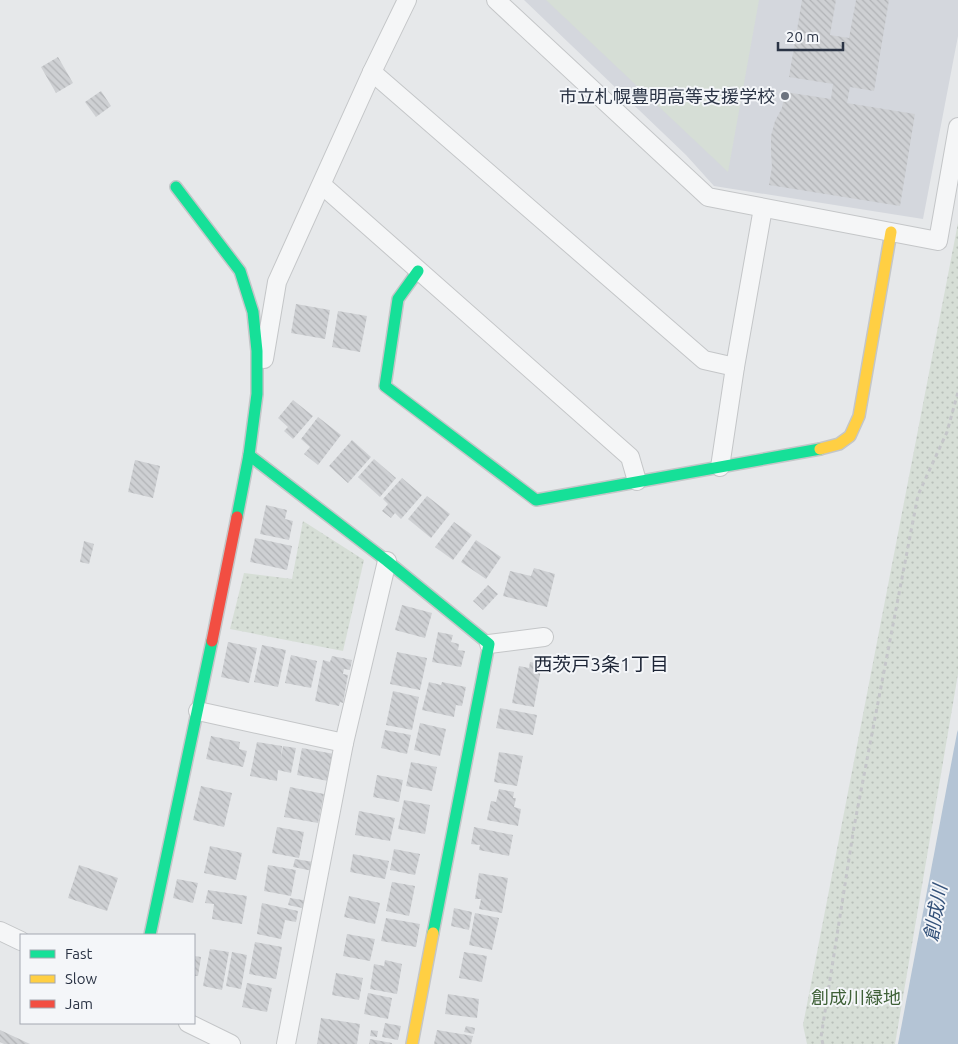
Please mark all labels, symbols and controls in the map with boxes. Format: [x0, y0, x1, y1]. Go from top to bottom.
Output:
scale bar [778, 20, 843, 52]
text: 20 m [786, 28, 819, 45]
place label: 市立札幌豊明高等支援学校 [559, 86, 775, 106]
marker: 市立札幌豊明高等支援学校 [779, 90, 791, 102]
district label: 西茨戸3条1丁目 [533, 653, 669, 675]
water label: 創成川 [919, 881, 951, 943]
legend [20, 934, 195, 1024]
text: Fast [65, 945, 93, 962]
text: Slow [65, 970, 98, 987]
park label: 創成川緑地 [811, 987, 901, 1007]
text: Jam [65, 995, 93, 1012]

